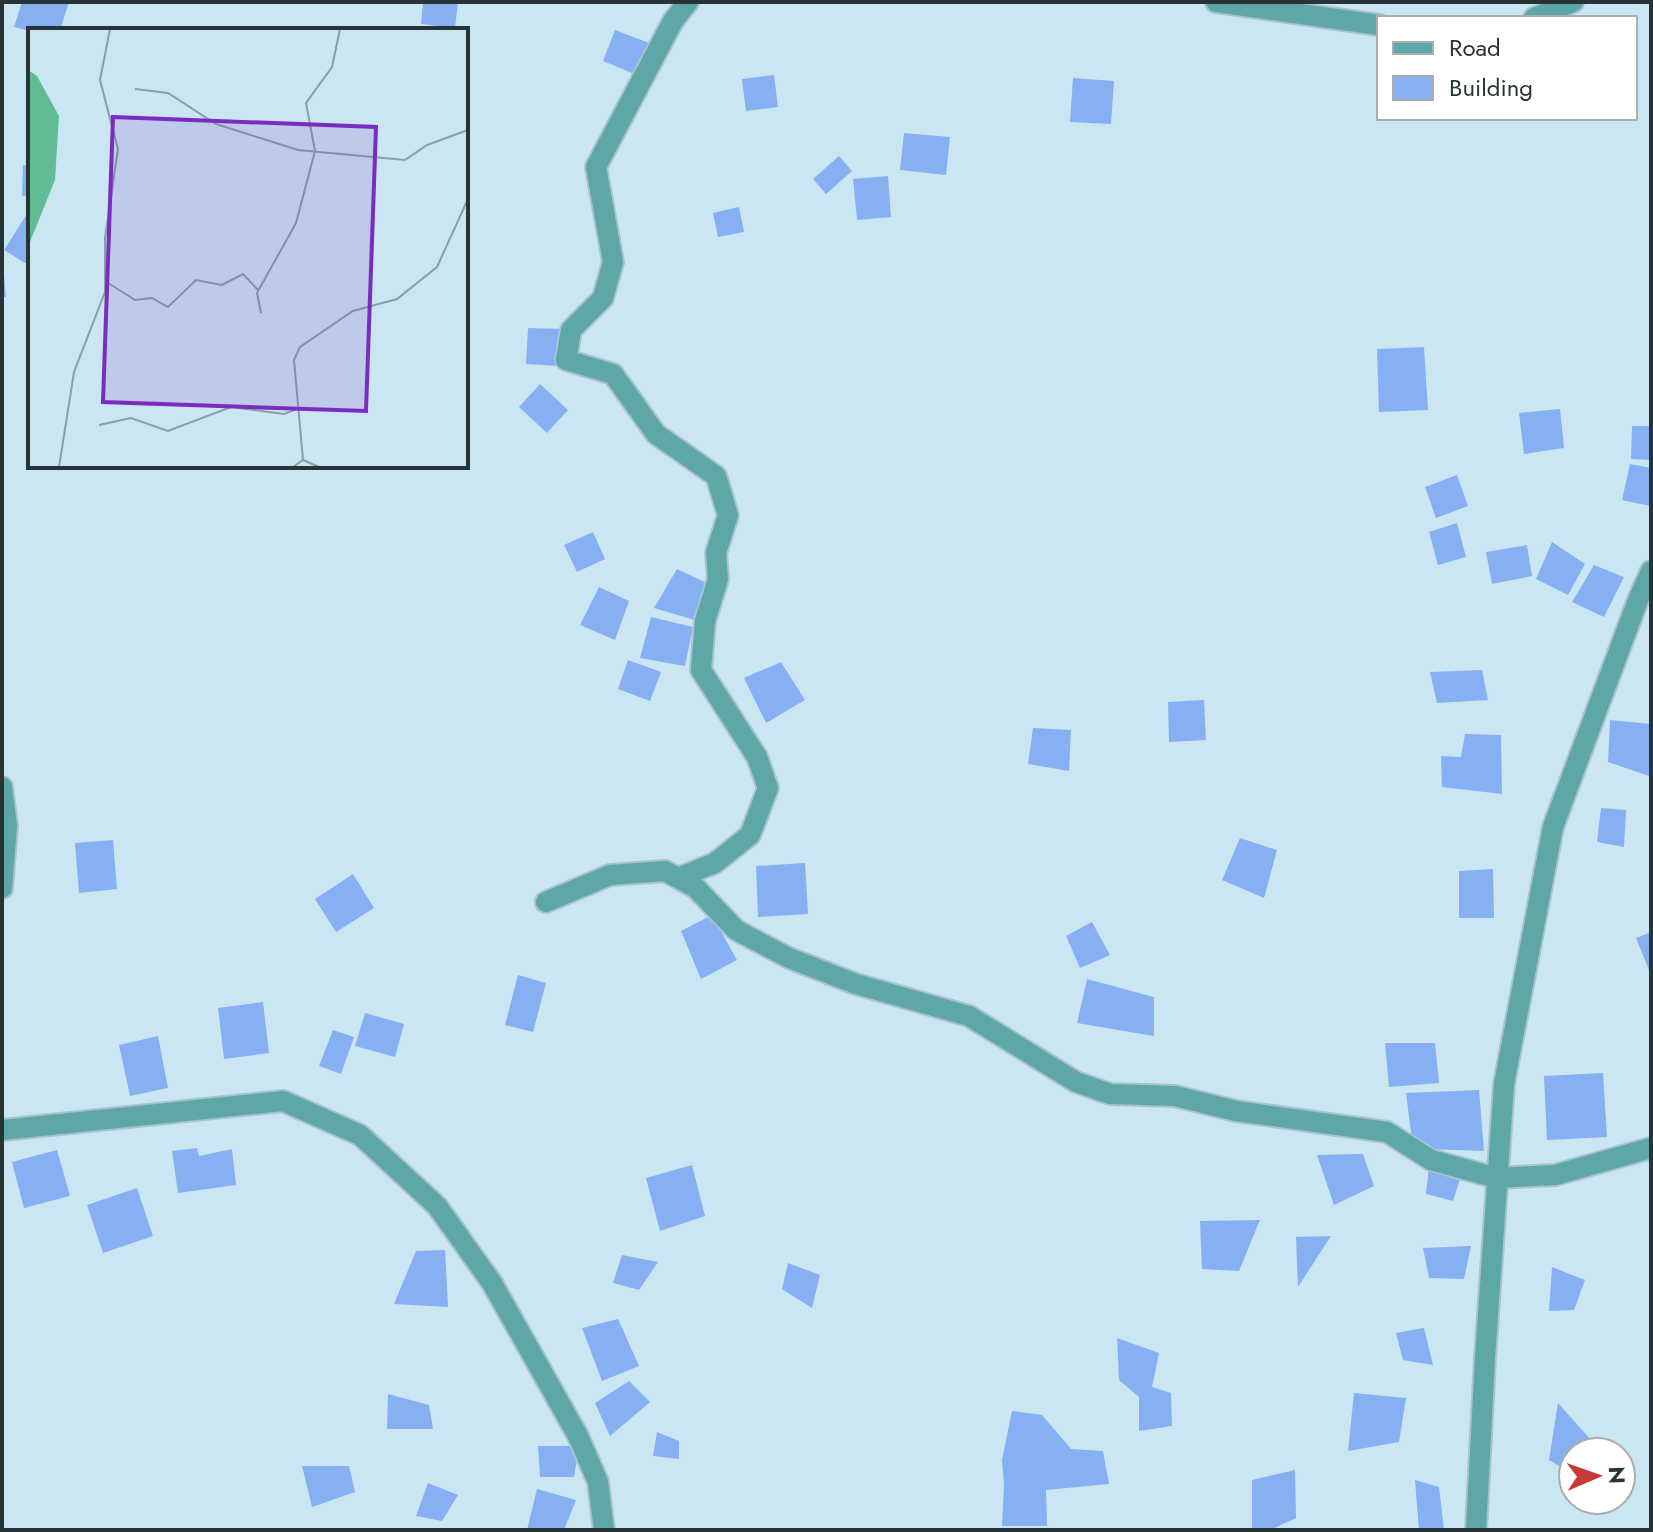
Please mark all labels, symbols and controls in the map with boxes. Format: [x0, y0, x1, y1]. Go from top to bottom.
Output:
legend [1377, 16, 1637, 120]
inset map [28, 28, 468, 468]
text: Road [1449, 30, 1501, 65]
text: Building [1449, 70, 1533, 105]
north arrow [1557, 1436, 1637, 1516]
text: N [1601, 1466, 1633, 1485]

